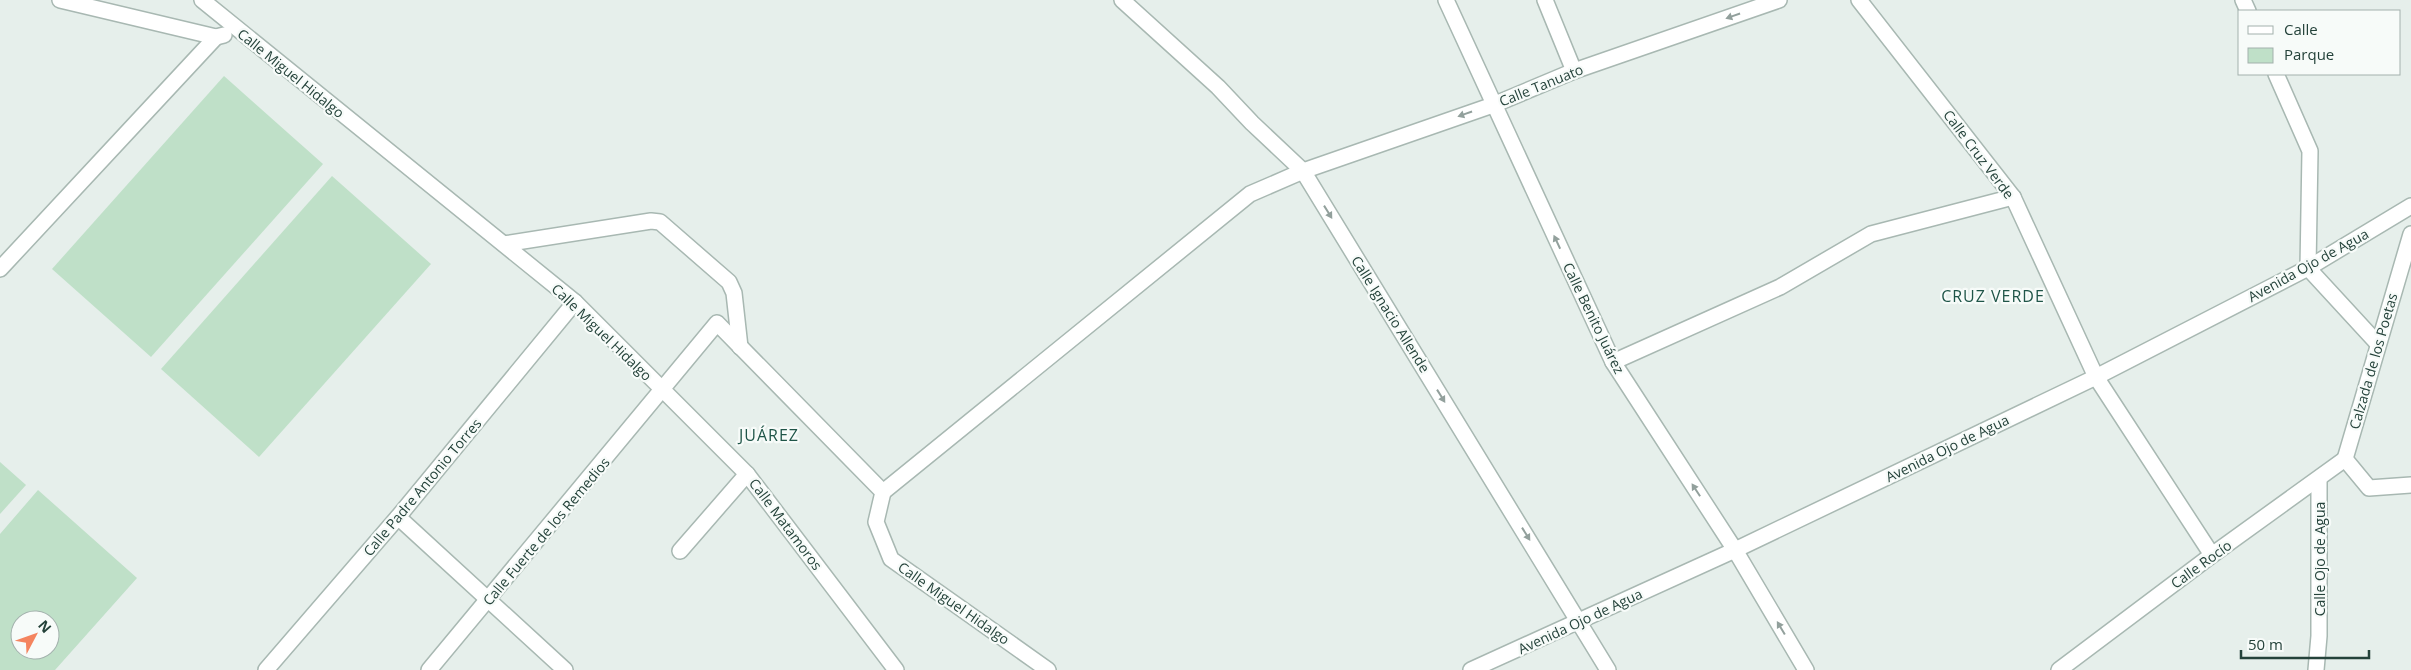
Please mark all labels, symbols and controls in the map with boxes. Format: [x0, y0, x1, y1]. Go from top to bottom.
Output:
legend [2238, 10, 2401, 75]
one-way arrow [1725, 13, 1740, 20]
text: Calle [2284, 19, 2318, 39]
street label: Calle Miguel Hidalgo [234, 24, 348, 122]
text: Parque [2284, 44, 2334, 64]
street label: Calle Tanuato [1496, 60, 1586, 110]
street label: Calle Cruz Verde [1939, 106, 2019, 202]
one-way arrow [1458, 111, 1473, 118]
one-way arrow [1324, 206, 1333, 219]
street label: Avenida Ojo de Agua [2244, 224, 2372, 306]
one-way arrow [1553, 235, 1561, 249]
street label: Calle Ignacio Allende [1347, 252, 1435, 376]
street label: Calle Benito Juárez [1559, 259, 1629, 377]
street label: Calle Miguel Hidalgo [548, 279, 656, 385]
district label: CRUZ VERDE [1941, 285, 2045, 307]
street label: Calzada de los Poetas [2344, 290, 2402, 431]
one-way arrow [1436, 389, 1445, 402]
street label: Avenida Ojo de Agua [1882, 410, 2012, 486]
street label: Calle Padre Antonio Torres [359, 414, 486, 560]
district label: JUÁREZ [737, 424, 799, 446]
street label: Calle Fuerte de los Remedios [478, 453, 614, 609]
street label: Calle Matamoros [745, 474, 827, 574]
one-way arrow [1691, 483, 1701, 496]
street label: Calle Ojo de Agua [2310, 502, 2329, 616]
one-way arrow [1521, 528, 1530, 541]
street label: Calle Rocío [2167, 535, 2235, 593]
street label: Calle Miguel Hidalgo [894, 557, 1014, 649]
street label: Avenida Ojo de Agua [1515, 584, 1645, 658]
north arrow [10, 610, 60, 660]
text: N [34, 616, 56, 637]
one-way arrow [1777, 622, 1786, 635]
scale bar [2241, 628, 2368, 660]
text: 50 m [2248, 634, 2283, 654]

